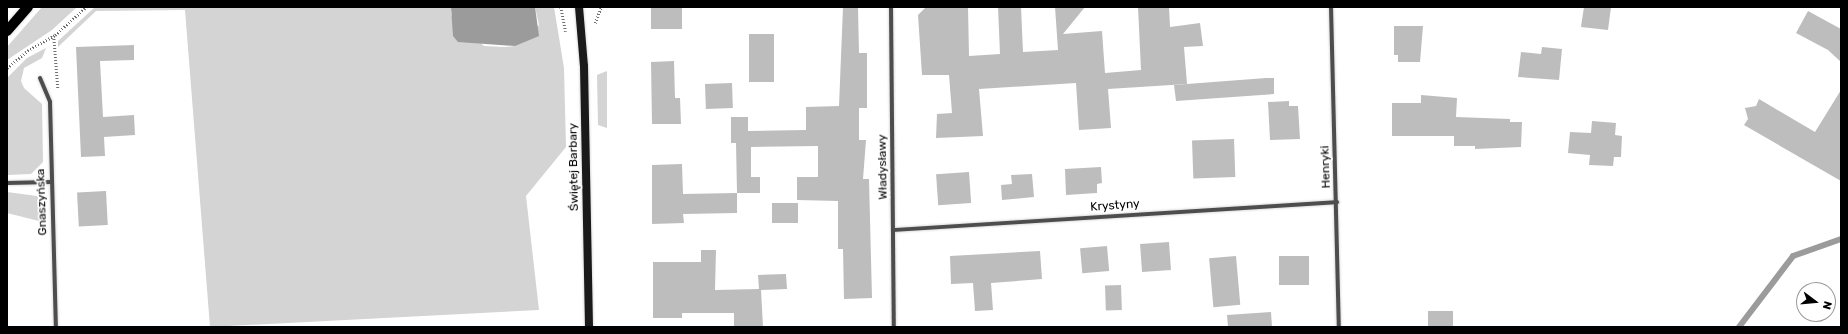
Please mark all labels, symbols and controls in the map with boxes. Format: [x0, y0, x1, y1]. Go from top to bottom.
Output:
street label: Świętej Barbary [566, 123, 582, 211]
street label: Władysławy [875, 134, 891, 200]
street label: Henryki [1318, 145, 1334, 189]
street label: Gnaszyńska [34, 168, 50, 236]
street label: Krystyny [1090, 197, 1140, 215]
north arrow [1796, 282, 1836, 322]
text: N [1820, 300, 1834, 311]

